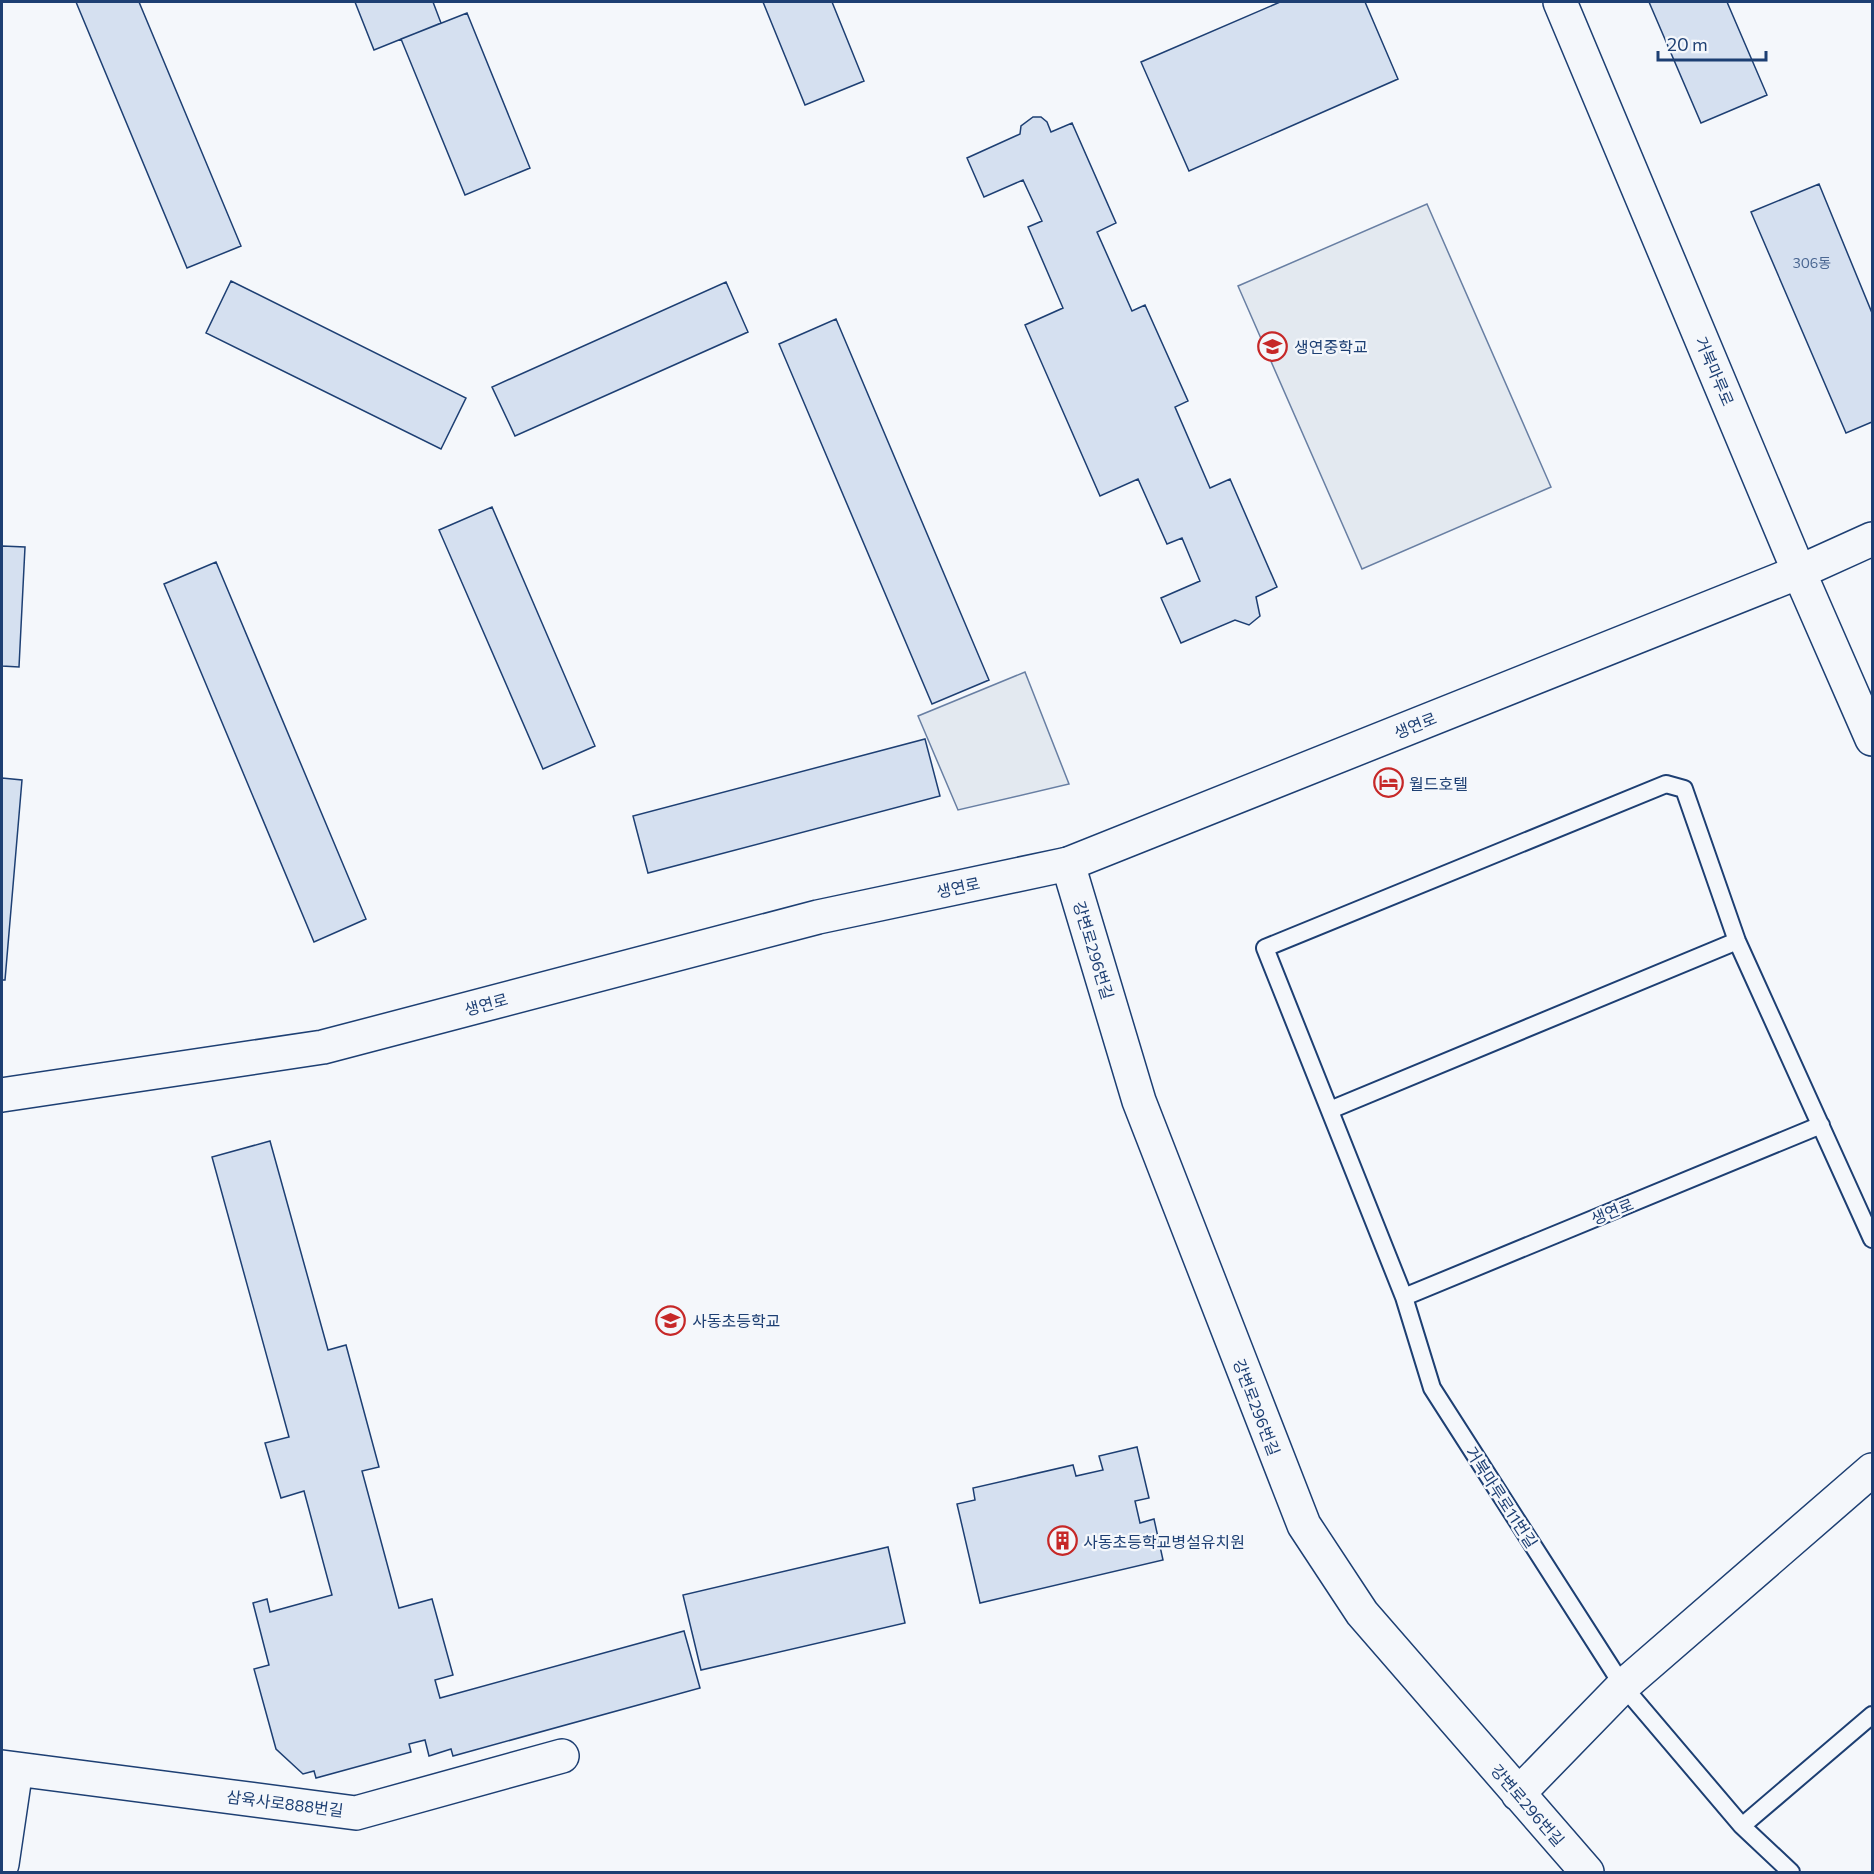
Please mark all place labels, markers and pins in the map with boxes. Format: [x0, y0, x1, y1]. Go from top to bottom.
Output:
school or university icon: 생연중학교 [1257, 330, 1289, 362]
place label: 생연중학교 [1294, 337, 1368, 356]
hotel icon: 월드호텔 [1372, 767, 1404, 799]
place label: 월드호텔 [1409, 774, 1468, 793]
school or university icon: 사동초등학교 [655, 1304, 687, 1336]
place label: 사동초등학교 [692, 1311, 780, 1330]
building icon: 사동초등학교병설유치원 [1046, 1525, 1078, 1557]
place label: 사동초등학교병설유치원 [1083, 1532, 1245, 1551]

